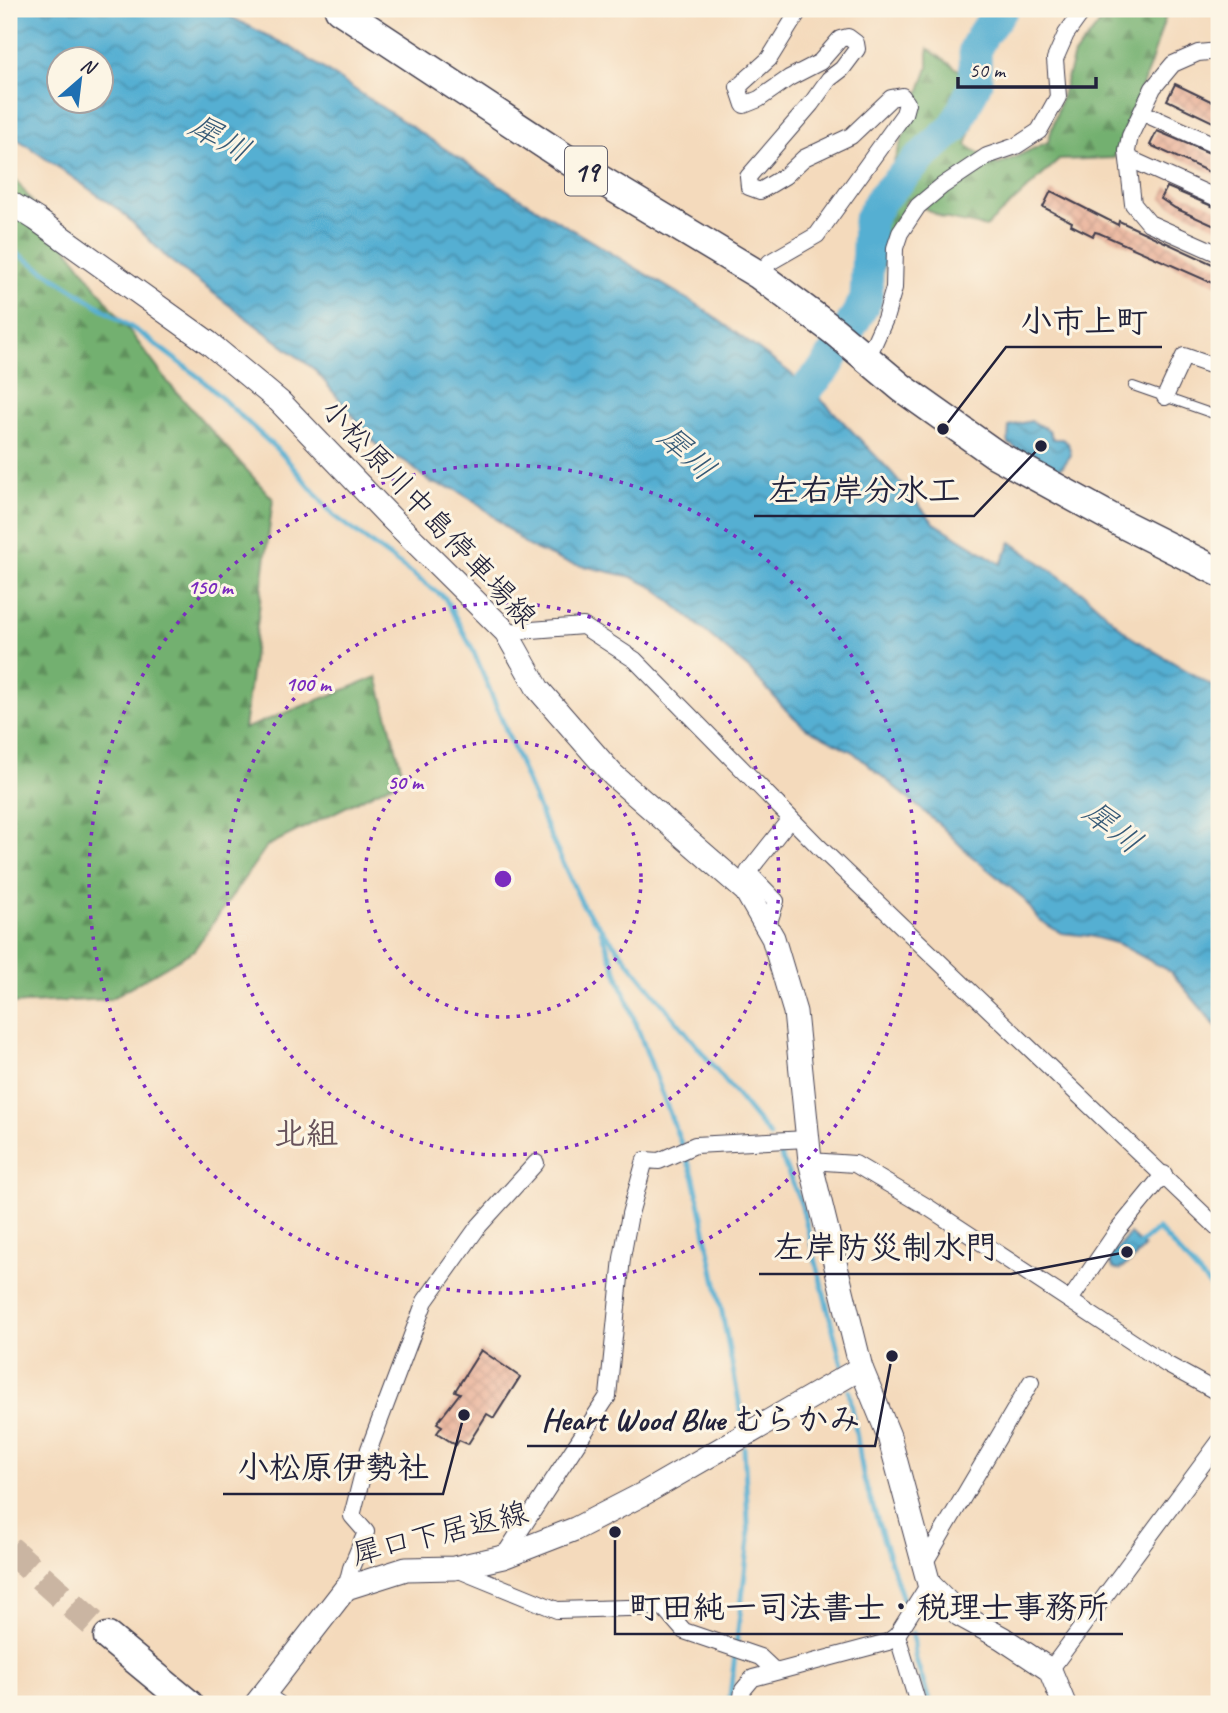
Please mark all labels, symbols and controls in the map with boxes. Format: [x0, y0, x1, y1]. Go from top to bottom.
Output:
north arrow [46, 46, 116, 116]
scale bar [958, 46, 1097, 90]
text: N [77, 53, 101, 81]
text: 50 m [969, 57, 1007, 83]
water label: 犀川 [182, 105, 258, 171]
road number: 19 [565, 146, 607, 196]
callout: 小市上町 [1006, 294, 1162, 347]
text: 小市上町 [1020, 301, 1148, 342]
street label: 小松原川中島停車場線 [313, 390, 545, 636]
water label: 犀川 [649, 416, 725, 490]
callout: 左右岸分水工 [754, 463, 974, 516]
text: 左右岸分水工 [768, 470, 960, 511]
text: 150 m [187, 574, 235, 600]
text: 100 m [285, 671, 333, 697]
text: 50 m [387, 769, 425, 795]
water label: 犀川 [1075, 791, 1151, 863]
centre of rings [491, 867, 515, 891]
district label: 北組 [274, 1113, 338, 1154]
callout: 左岸防災制水門 [759, 1221, 1011, 1274]
text: 左岸防災制水門 [773, 1227, 997, 1268]
callout: Heart Wood Blue むらかみ [527, 1393, 875, 1446]
text: Heart Wood Blue むらかみ [541, 1399, 861, 1440]
callout: 小松原伊勢社 [223, 1441, 443, 1494]
text: 小松原伊勢社 [237, 1447, 429, 1488]
street label: 犀口下居返線 [348, 1493, 532, 1573]
callout: 町田純一司法書士・税理士事務所 [615, 1581, 1123, 1634]
text: 町田純一司法書士・税理士事務所 [629, 1587, 1109, 1628]

